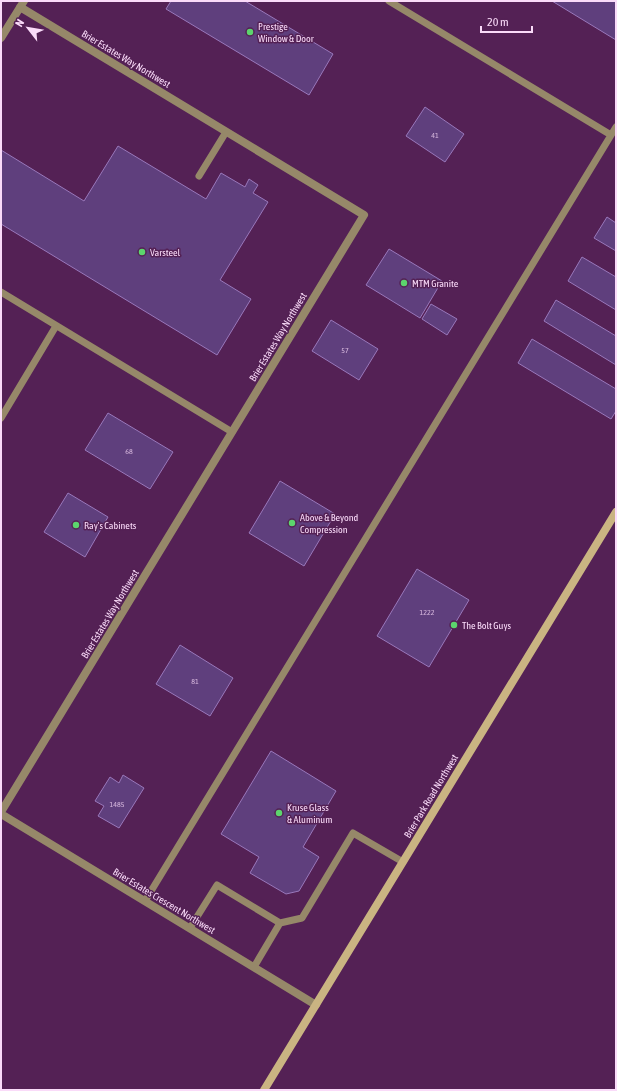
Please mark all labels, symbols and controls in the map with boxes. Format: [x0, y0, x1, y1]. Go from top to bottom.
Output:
north arrow [8, 8, 48, 48]
scale bar [481, 8, 532, 34]
text: 20 m [487, 15, 509, 29]
text: N [13, 17, 26, 29]
place label: Prestige Window & Door [258, 21, 315, 44]
marker: Prestige Window & Door [245, 27, 255, 37]
street label: Brier Estates Way Northwest [80, 28, 172, 90]
house number: 41 [431, 131, 439, 140]
marker: Varsteel [137, 247, 147, 257]
place label: Varsteel [150, 247, 181, 258]
marker: MTM Granite [399, 278, 409, 288]
place label: MTM Granite [412, 278, 459, 289]
street label: Brier Estates Way Northwest [247, 291, 309, 383]
house number: 57 [341, 346, 349, 355]
house number: 68 [125, 447, 133, 456]
place label: Above & Beyond Compression [300, 512, 358, 535]
marker: Above & Beyond Compression [287, 518, 297, 528]
marker: Ray's Cabinets [71, 520, 81, 530]
place label: Ray's Cabinets [84, 520, 137, 531]
street label: Brier Estates Way Northwest [79, 568, 141, 660]
house number: 1222 [419, 608, 435, 617]
marker: The Bolt Guys [449, 620, 459, 630]
place label: The Bolt Guys [462, 620, 512, 631]
house number: 81 [191, 677, 199, 686]
street label: Brier Park Road Northwest [402, 752, 460, 840]
house number: 1485 [109, 800, 125, 809]
place label: Kruse Glass & Aluminum [287, 802, 332, 825]
marker: Kruse Glass & Aluminum [274, 808, 284, 818]
street label: Brier Estates Crescent Northwest [111, 866, 217, 936]

